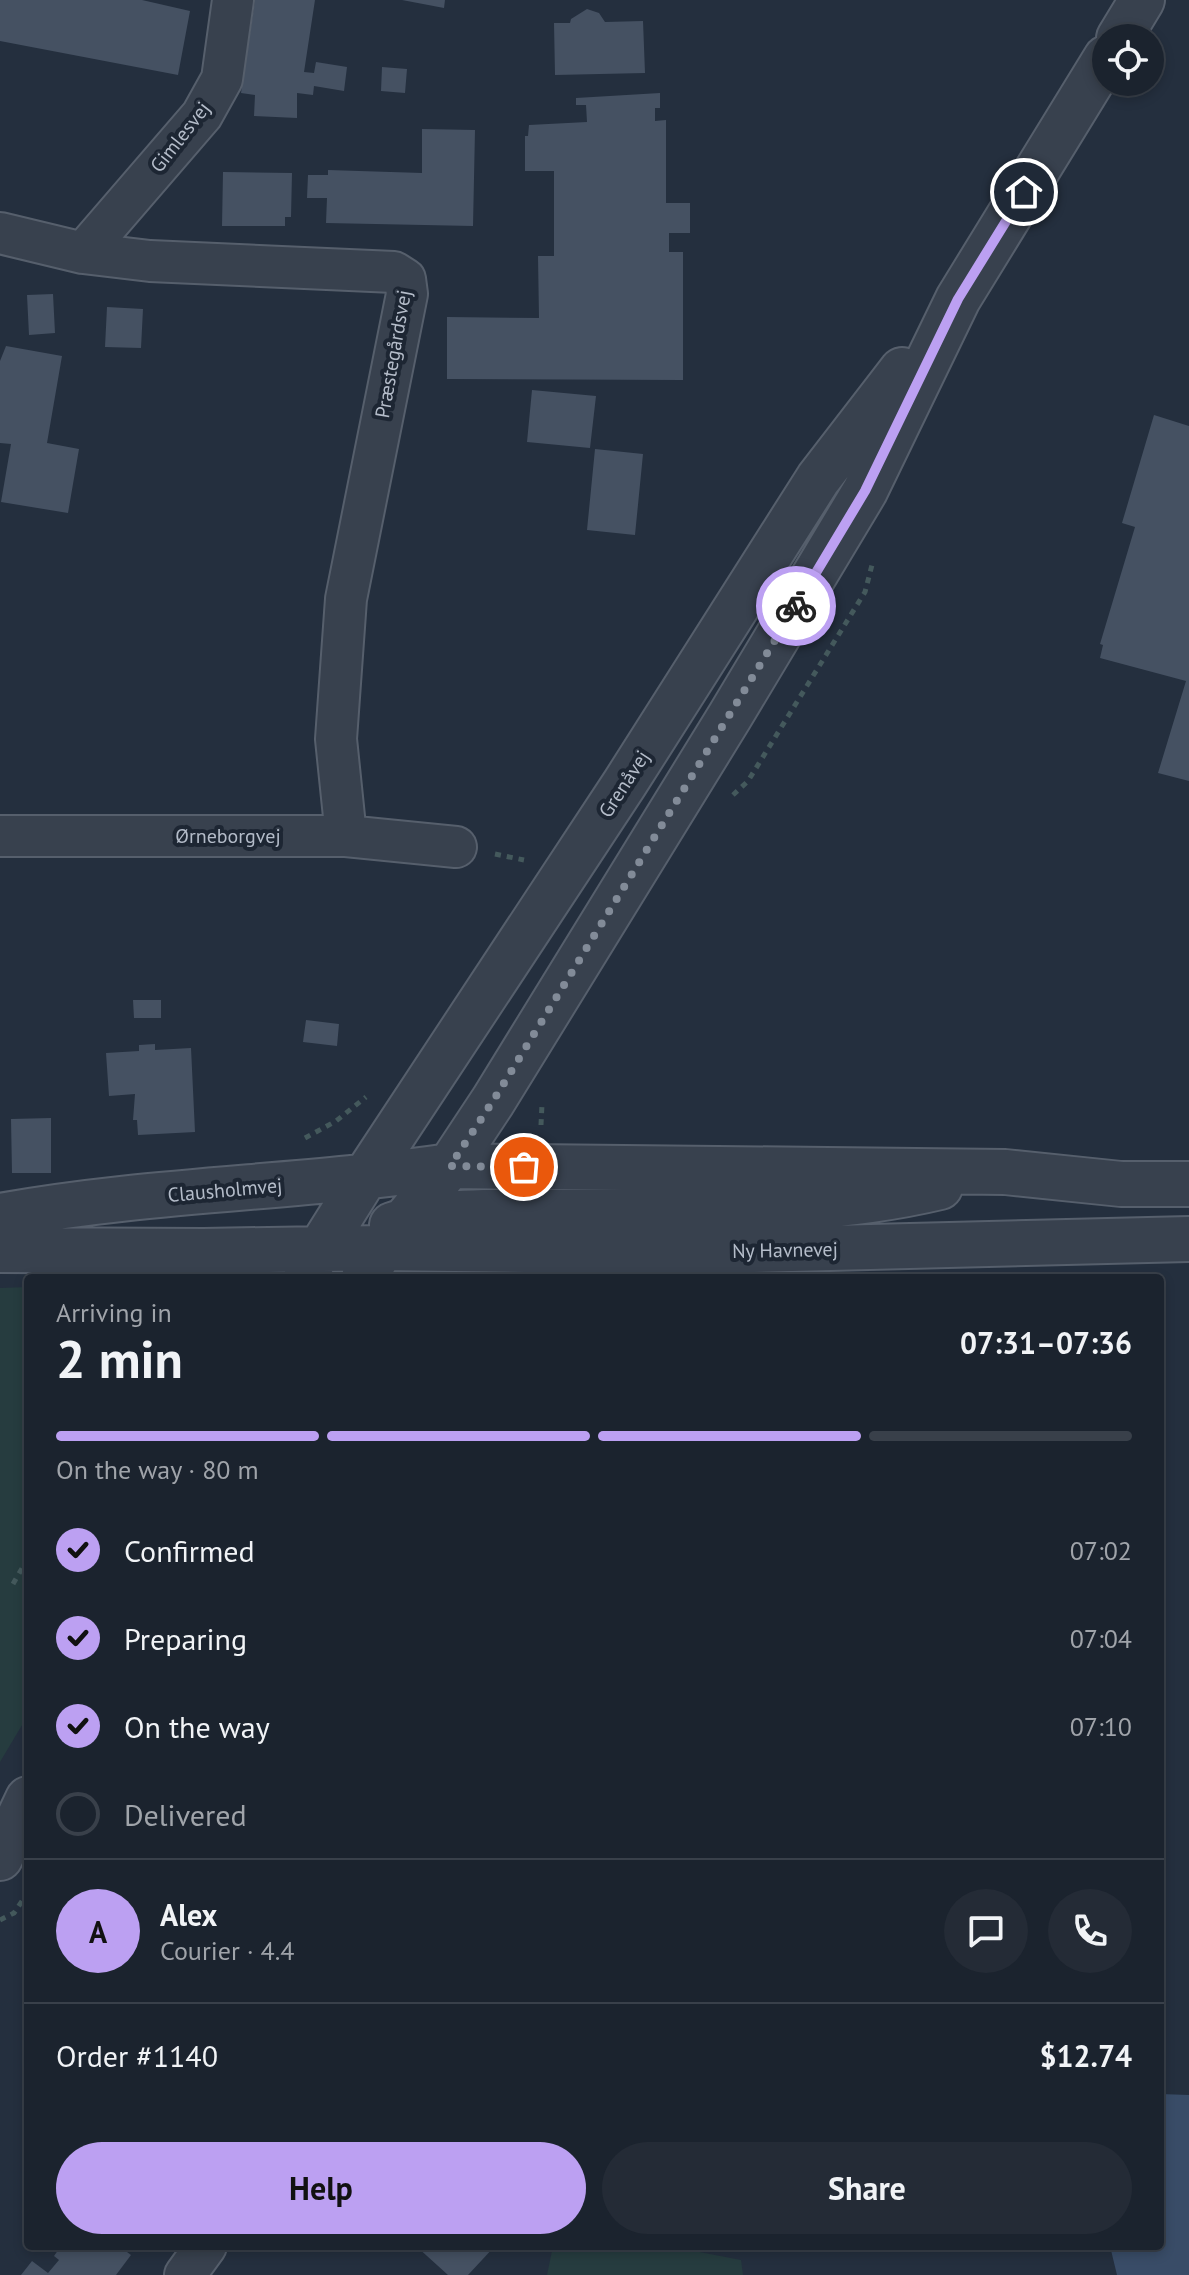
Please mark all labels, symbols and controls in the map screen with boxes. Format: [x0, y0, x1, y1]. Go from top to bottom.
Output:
map controls [1092, 24, 1164, 96]
button: locate [1092, 24, 1164, 96]
street label: Gimlesvej [144, 96, 216, 178]
pin [990, 158, 1058, 226]
icon: home [1002, 170, 1046, 214]
street label: Præstegårdsvej [369, 288, 417, 420]
courier [756, 566, 836, 646]
icon: bike [774, 584, 818, 628]
street label: Grenåvej [593, 745, 655, 823]
street label: Ørneborgvej [175, 823, 281, 849]
pin [490, 1133, 558, 1201]
icon: bag [502, 1145, 546, 1189]
street label: Clausholmvej [167, 1172, 283, 1208]
street label: Ny Havnevej [732, 1236, 838, 1264]
text: Arriving in [56, 1296, 172, 1329]
text: 07:31–07:36 [960, 1323, 1132, 1362]
text: 2 min [56, 1325, 183, 1392]
text: On the way · 80 m [56, 1453, 259, 1486]
icon: check [56, 1528, 100, 1572]
text: Confirmed [124, 1531, 255, 1570]
text: 07:02 [1070, 1534, 1132, 1567]
icon: check [56, 1616, 100, 1660]
text: Preparing [124, 1619, 247, 1658]
text: 07:04 [1070, 1622, 1132, 1655]
icon: check [56, 1704, 100, 1748]
text: On the way [124, 1707, 270, 1746]
text: 07:10 [1070, 1710, 1132, 1743]
text: Delivered [124, 1795, 247, 1834]
button: chat [944, 1889, 1028, 1973]
button: phone [1048, 1889, 1132, 1973]
text: Alex [160, 1895, 217, 1934]
text: A [89, 1912, 107, 1951]
text: Courier · 4.4 [160, 1934, 294, 1967]
text: Order #1140 [56, 2036, 218, 2075]
text: $12.74 [1040, 2036, 1132, 2075]
button: Help [56, 2142, 586, 2234]
button: Share [602, 2142, 1132, 2234]

